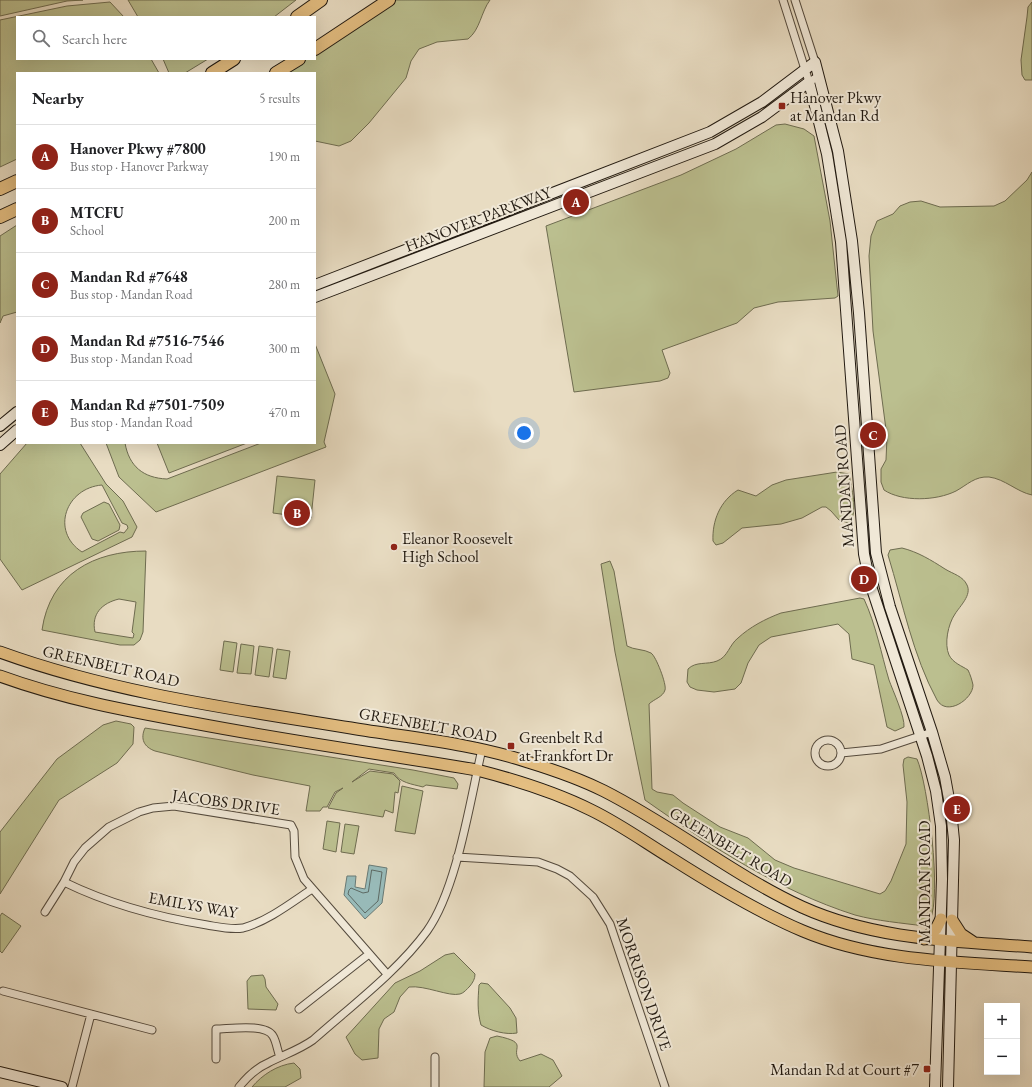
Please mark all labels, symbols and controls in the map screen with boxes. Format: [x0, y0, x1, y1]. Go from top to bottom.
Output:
search box [16, 16, 316, 60]
icon: search [30, 27, 52, 49]
text: Search here [62, 29, 127, 48]
text: Nearby [32, 87, 84, 109]
place label: Hanover Pkwy at Mandan Rd [790, 87, 882, 126]
text: 5 results [259, 90, 300, 107]
marker: Hanover Pkwy at Mandan Rd [777, 101, 787, 111]
text: Hanover Pkwy #7800 [70, 139, 206, 158]
text: A [40, 148, 50, 165]
text: 190 m [269, 148, 300, 165]
text: Bus stop · Hanover Parkway [70, 158, 208, 175]
street label: HANOVER PARKWAY [402, 181, 555, 257]
pin: A [563, 187, 589, 217]
text: MTCFU [70, 203, 124, 222]
text: B [41, 212, 49, 229]
text: 200 m [269, 212, 300, 229]
text: School [70, 222, 104, 239]
text: Mandan Rd #7648 [70, 267, 188, 286]
text: C [40, 276, 50, 293]
text: 280 m [269, 276, 300, 293]
text: Bus stop · Mandan Road [70, 286, 193, 303]
text: Mandan Rd #7516-7546 [70, 331, 224, 350]
text: D [40, 340, 50, 357]
text: 300 m [269, 340, 300, 357]
text: Bus stop · Mandan Road [70, 350, 193, 367]
text: Mandan Rd #7501-7509 [70, 395, 224, 414]
text: E [41, 404, 49, 421]
text: 470 m [269, 404, 300, 421]
text: Bus stop · Mandan Road [70, 414, 193, 431]
pin: C [860, 420, 886, 450]
your location [514, 423, 534, 443]
street label: MANDAN ROAD [829, 424, 859, 548]
pin: B [284, 498, 310, 528]
place label: Eleanor Roosevelt High School [402, 528, 513, 567]
marker: Eleanor Roosevelt High School [389, 542, 399, 552]
pin: D [851, 564, 877, 594]
street label: GREENBELT ROAD [41, 640, 181, 692]
street label: GREENBELT ROAD [357, 703, 499, 747]
place label: Greenbelt Rd at Frankfort Dr [519, 727, 614, 766]
marker: Greenbelt Rd at Frankfort Dr [506, 741, 516, 751]
street label: JACOBS DRIVE [169, 784, 281, 820]
pin: E [944, 794, 970, 824]
street label: GREENBELT ROAD [666, 802, 796, 892]
street label: MANDAN ROAD [914, 821, 935, 943]
street label: EMILYS WAY [147, 887, 240, 923]
street label: MORRISON DRIVE [611, 915, 677, 1053]
map controls [984, 1003, 1020, 1075]
button: + [984, 1003, 1020, 1039]
button: − [984, 1039, 1020, 1075]
place label: Mandan Rd at Court #7 [770, 1059, 919, 1080]
marker: Mandan Rd at Court #7 [922, 1064, 932, 1074]

